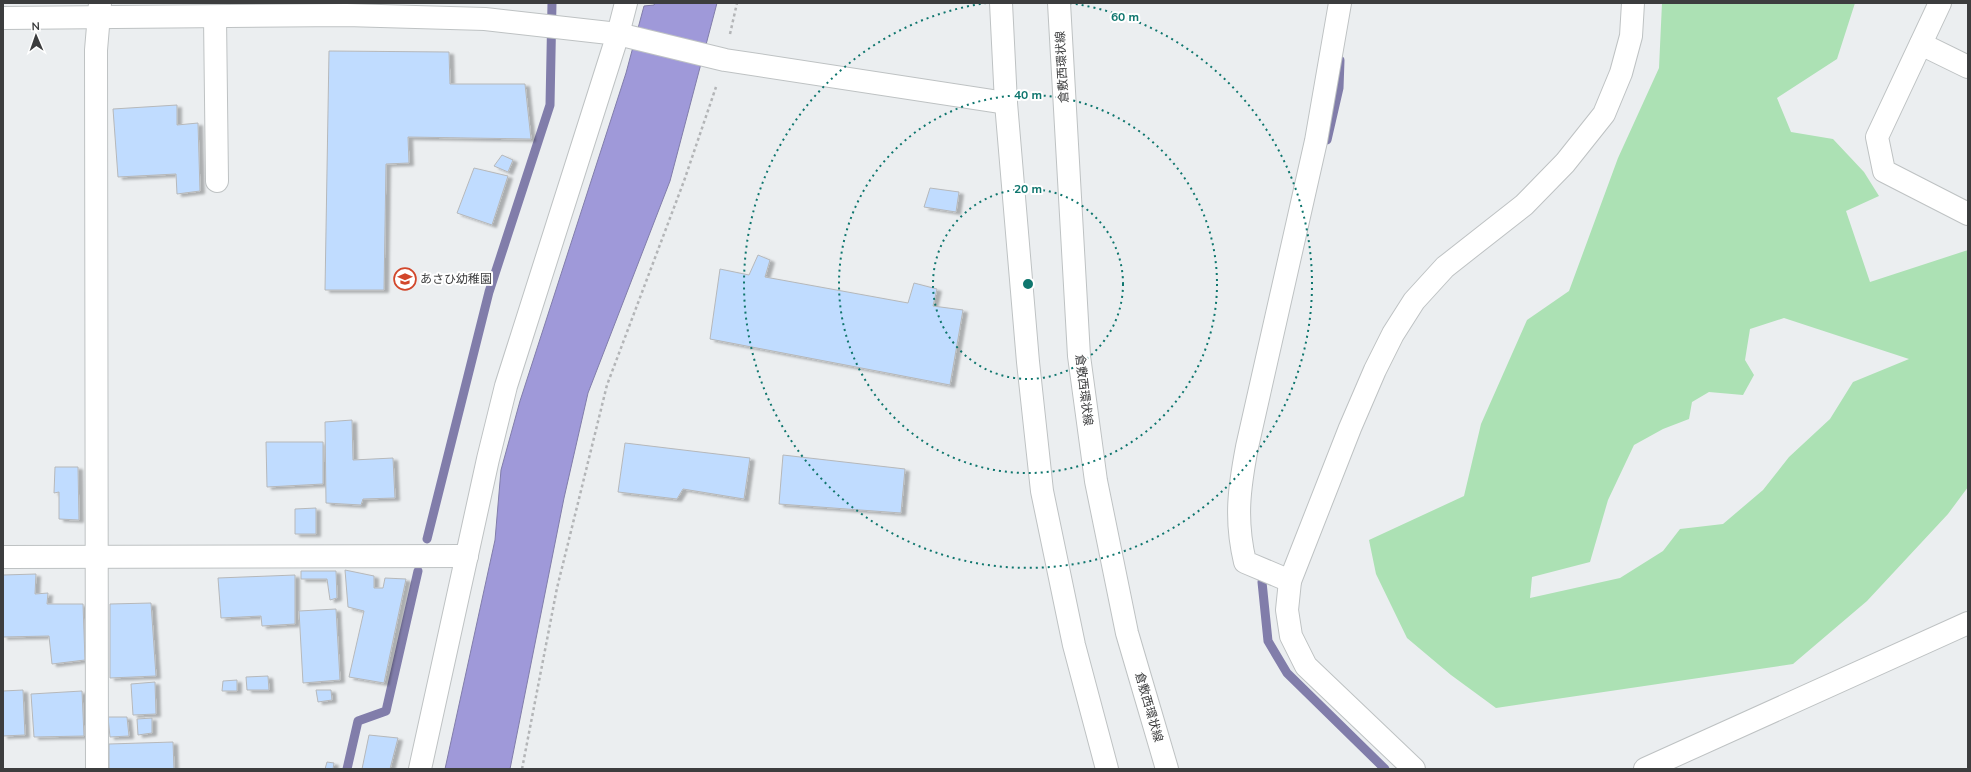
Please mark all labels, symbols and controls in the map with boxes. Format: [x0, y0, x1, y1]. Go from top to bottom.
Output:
text: 60 m [1111, 9, 1139, 25]
north arrow [16, 16, 56, 56]
text: N [31, 19, 40, 34]
street label: 倉敷西環状線 [1052, 31, 1072, 103]
text: 40 m [1014, 87, 1042, 103]
text: 20 m [1014, 181, 1042, 197]
school or university icon: あさひ幼稚園 [392, 266, 418, 292]
place label: あさひ幼稚園 [420, 271, 492, 287]
centre of rings [1021, 277, 1035, 291]
street label: 倉敷西環状線 [1072, 353, 1096, 427]
street label: 倉敷西環状線 [1131, 670, 1167, 744]

